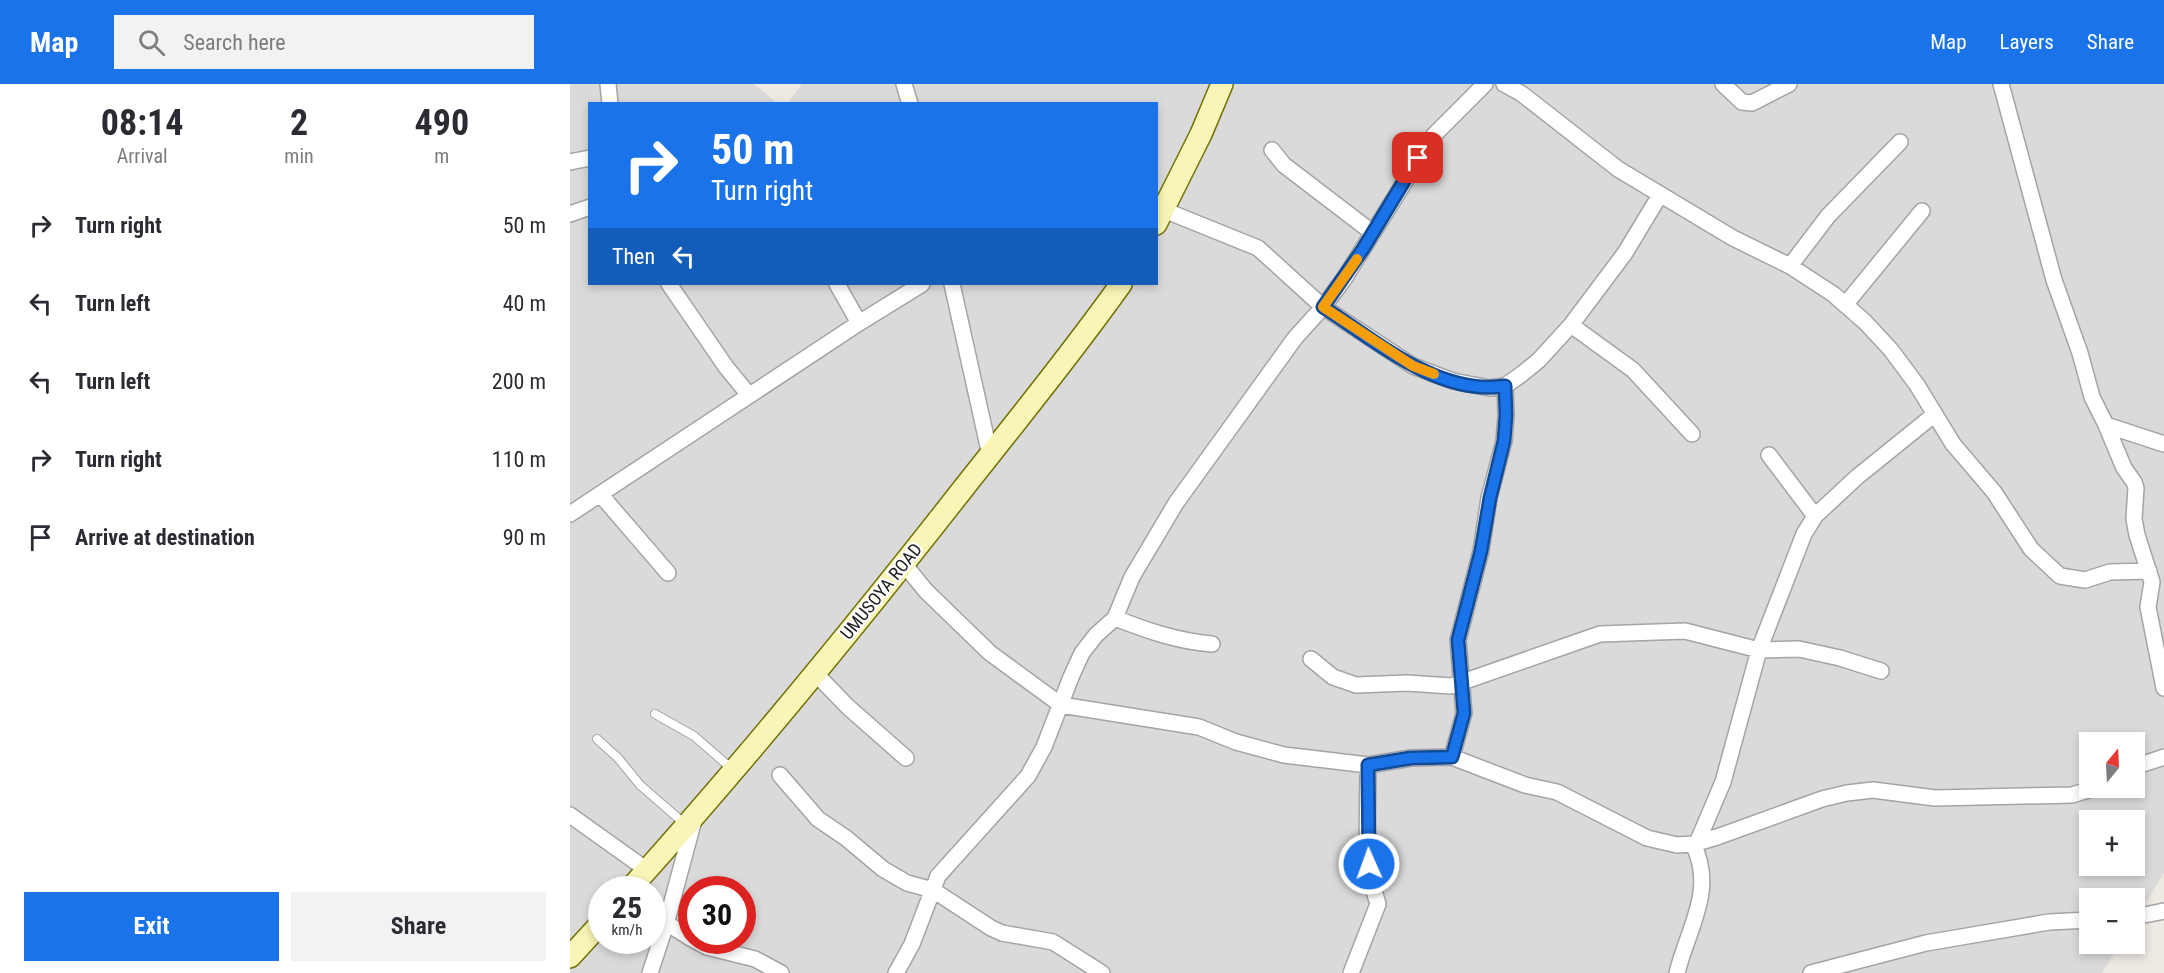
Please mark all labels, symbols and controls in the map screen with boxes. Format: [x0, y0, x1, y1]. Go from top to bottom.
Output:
search box [114, 15, 534, 69]
text: Map [30, 26, 78, 59]
icon: search [135, 26, 168, 59]
text: Search here [183, 30, 286, 55]
text: Map [1930, 30, 1967, 54]
text: Layers [2000, 30, 2054, 54]
text: Share [2087, 30, 2134, 54]
text: 08:14 [101, 102, 183, 144]
text: 2 [290, 102, 308, 144]
text: 490 [415, 102, 469, 144]
text: 50 m [711, 125, 794, 174]
icon: right [612, 126, 690, 204]
pin [1392, 132, 1443, 183]
icon: arrive [1401, 141, 1434, 174]
text: Arrival [117, 144, 168, 168]
text: min [284, 144, 314, 168]
text: m [434, 144, 449, 168]
text: Turn right [711, 175, 813, 207]
icon: right [24, 209, 57, 242]
text: Turn right [75, 213, 162, 238]
text: 50 m [503, 213, 546, 238]
icon: left [667, 240, 700, 273]
text: Then [612, 244, 655, 269]
icon: left [24, 287, 57, 320]
text: Turn left [75, 291, 150, 316]
text: 40 m [503, 291, 546, 316]
icon: left [24, 365, 57, 398]
text: Turn left [75, 369, 150, 394]
text: 200 m [492, 369, 546, 394]
icon: right [24, 443, 57, 476]
text: Turn right [75, 447, 162, 472]
text: 110 m [492, 447, 546, 472]
icon: arrive [24, 521, 57, 554]
text: Arrive at destination [75, 525, 255, 550]
text: 90 m [503, 525, 546, 550]
street label: UMUSOYA ROAD [836, 539, 926, 643]
north arrow [2079, 732, 2145, 798]
map controls [2079, 732, 2145, 954]
button: + [2079, 810, 2145, 876]
position arrow [1337, 832, 1401, 896]
speed limit sign: 30 [678, 876, 756, 954]
button: − [2079, 888, 2145, 954]
text: 25 [612, 890, 642, 925]
button: Exit [24, 892, 279, 961]
button: Share [291, 892, 546, 961]
text: km/h [612, 921, 642, 939]

